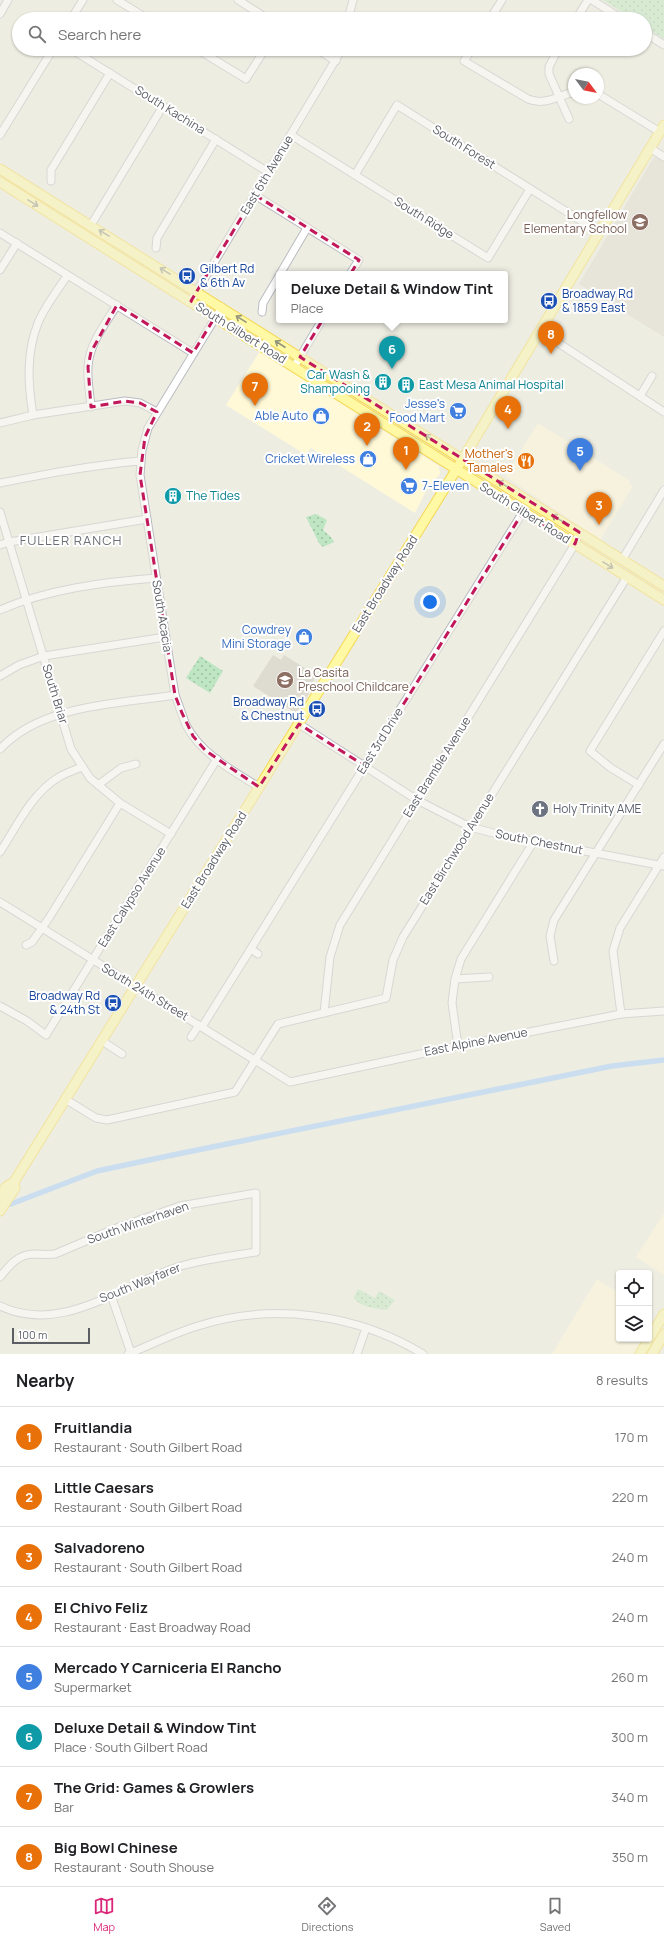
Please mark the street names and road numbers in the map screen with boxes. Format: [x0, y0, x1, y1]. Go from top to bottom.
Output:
street label: South Kachina [132, 81, 209, 138]
street label: South Forest [430, 120, 499, 173]
street label: East 6th Avenue [236, 132, 297, 218]
street label: South Ridge [391, 192, 457, 243]
street label: South Gilbert Road [193, 298, 290, 367]
street label: South Gilbert Road [477, 478, 574, 547]
street label: East Broadway Road [348, 532, 421, 636]
street label: South Acacia [148, 579, 177, 653]
street label: South Briar [38, 662, 73, 726]
street label: East 3rd Drive [352, 704, 407, 777]
street label: East Bramble Avenue [399, 713, 474, 820]
street label: East Birchwood Avenue [415, 790, 498, 908]
street label: East Broadway Road [177, 808, 250, 912]
street label: South Chestnut [494, 825, 585, 858]
street label: East Calypso Avenue [94, 843, 169, 950]
street label: South 24th Street [98, 959, 192, 1025]
street label: East Alpine Avenue [423, 1023, 529, 1060]
street label: South Winterhaven [85, 1197, 191, 1248]
street label: South Wayfarer [97, 1258, 184, 1307]

